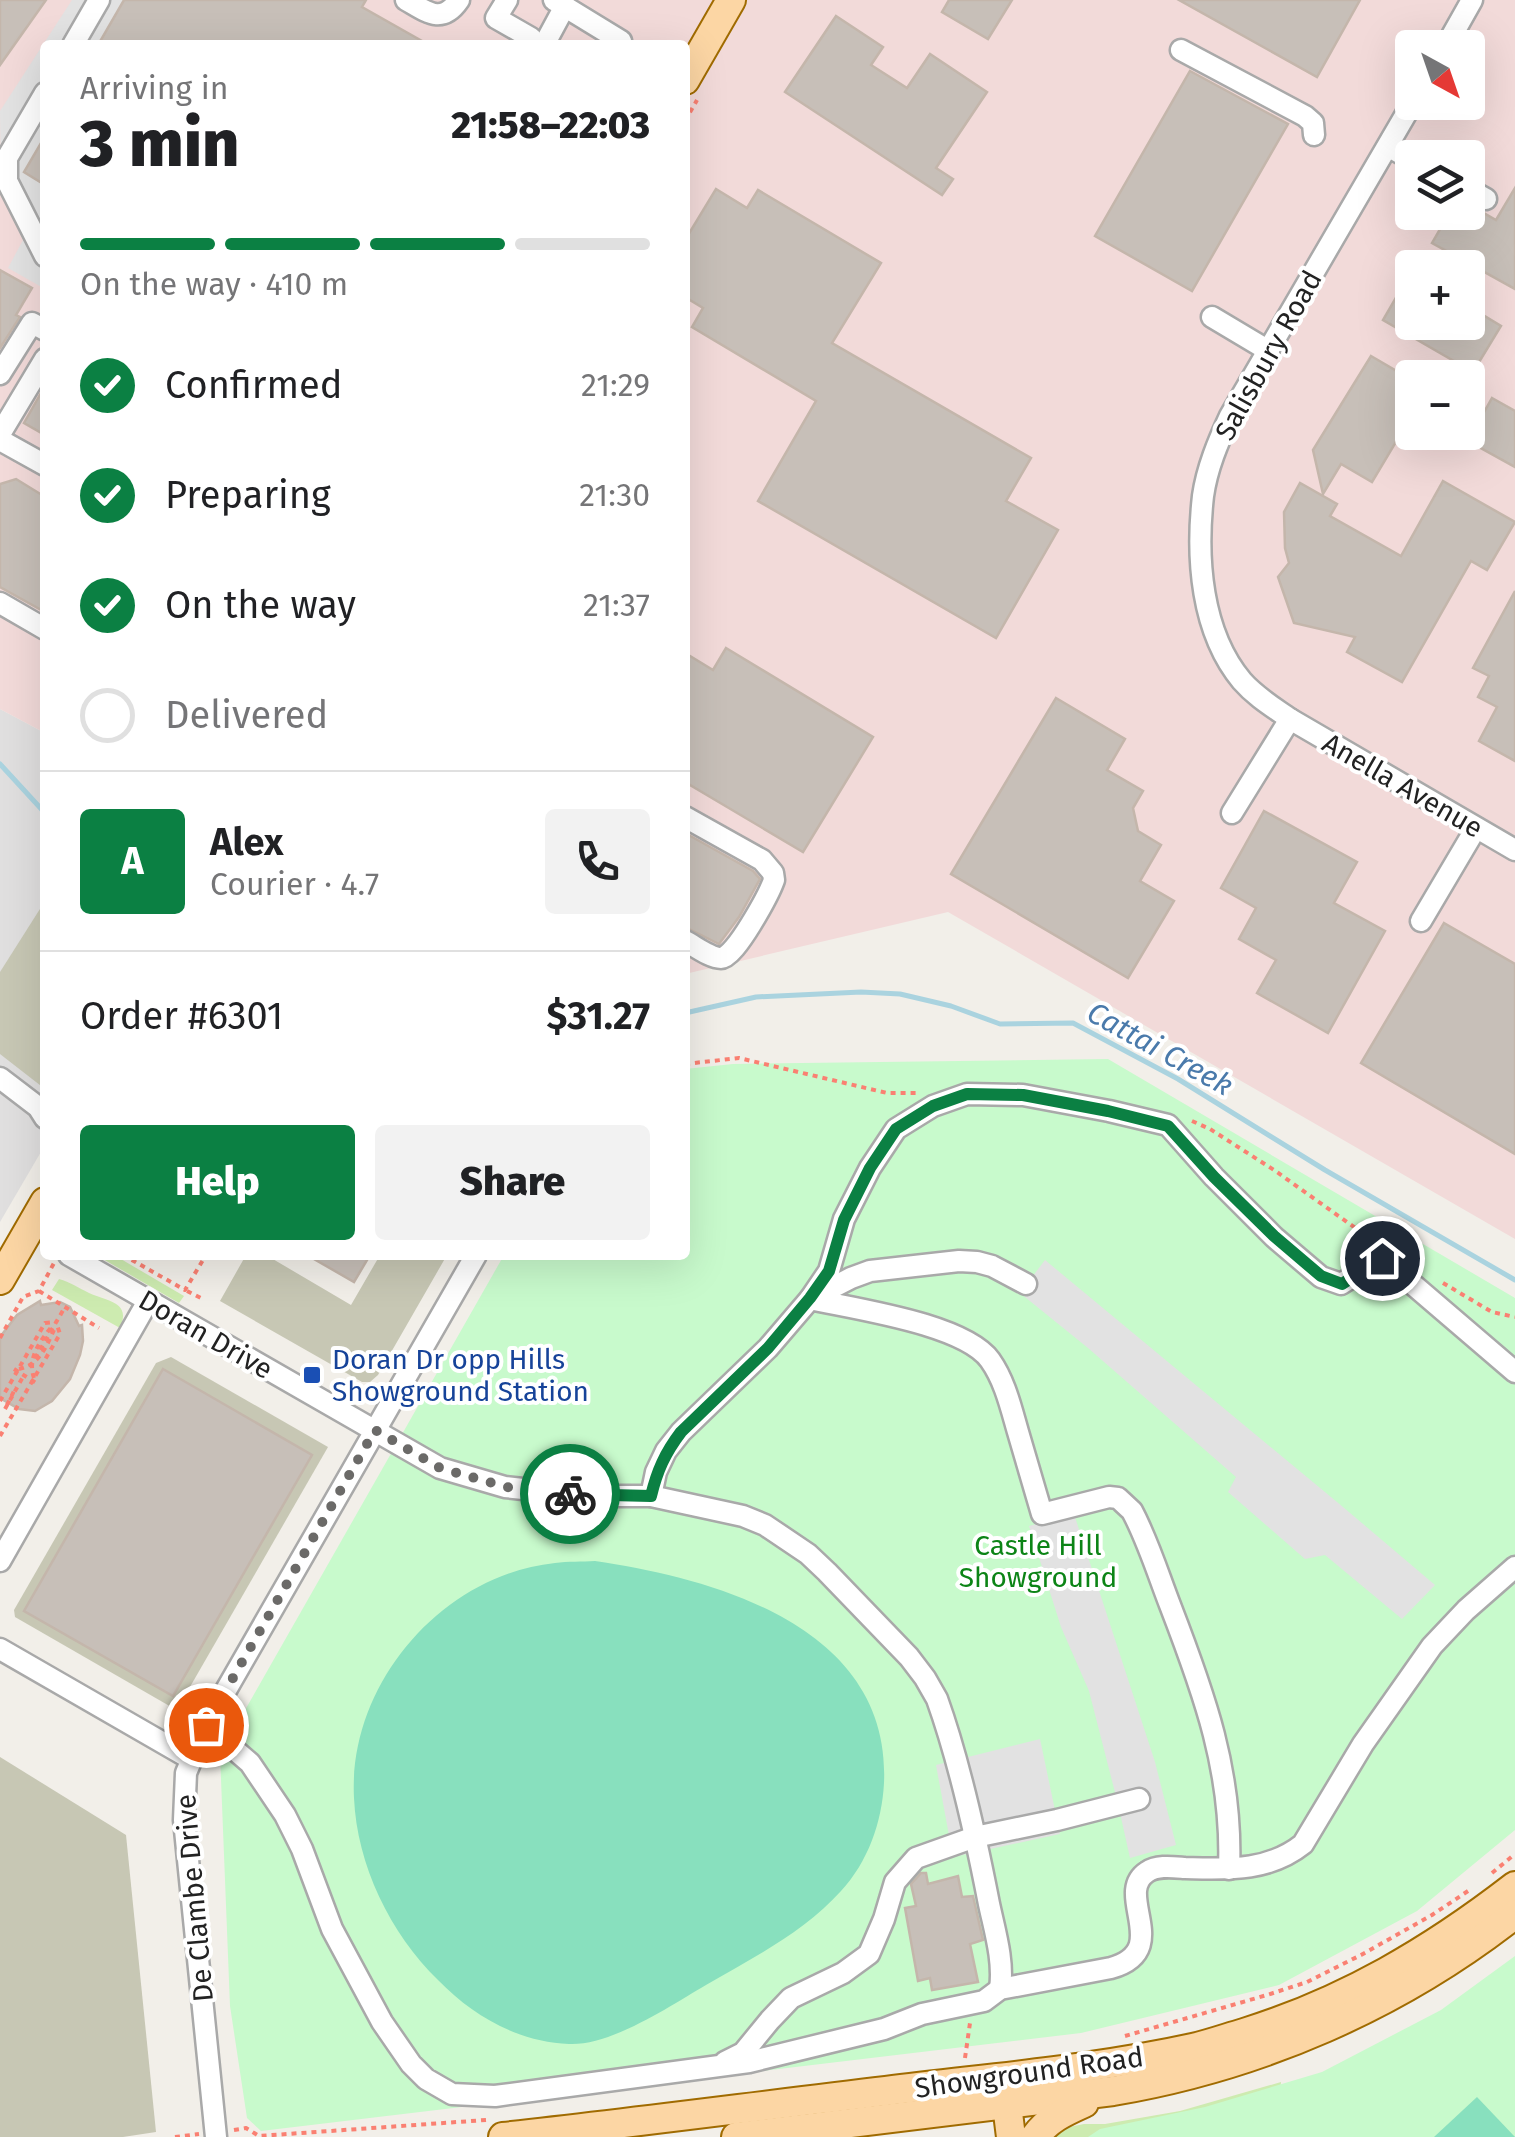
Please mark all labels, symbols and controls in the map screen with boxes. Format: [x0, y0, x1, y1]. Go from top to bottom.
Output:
north arrow [1395, 30, 1485, 120]
map controls [1395, 30, 1485, 450]
text: Arriving in [80, 69, 228, 107]
text: 21:58–22:03 [451, 102, 650, 148]
text: 3 min [80, 105, 239, 183]
button: layers [1395, 140, 1485, 230]
button: + [1395, 250, 1485, 340]
text: On the way · 410 m [80, 265, 348, 303]
street label: Salisbury Road [1208, 265, 1329, 446]
icon: check [80, 358, 135, 413]
button: − [1395, 360, 1485, 450]
text: Confirmed [165, 362, 343, 408]
text: 21:29 [581, 366, 650, 404]
icon: check [80, 468, 135, 523]
text: Preparing [165, 472, 331, 518]
text: 21:30 [579, 476, 650, 514]
icon: check [80, 578, 135, 633]
text: On the way [165, 582, 356, 628]
text: 21:37 [583, 586, 650, 624]
text: Delivered [165, 692, 328, 738]
street label: Anella Avenue [1317, 726, 1489, 845]
button: phone [545, 809, 650, 914]
text: Alex [210, 819, 283, 865]
text: A [121, 838, 144, 884]
text: Courier · 4.7 [210, 865, 379, 903]
text: Order #6301 [80, 993, 283, 1039]
text: $31.27 [546, 993, 650, 1039]
water label: Cattai Creek [1081, 994, 1239, 1104]
button: Help [80, 1125, 355, 1240]
button: Share [375, 1125, 650, 1240]
pin [1340, 1216, 1425, 1301]
icon: home [1355, 1231, 1410, 1286]
street label: Doran Drive [133, 1283, 278, 1386]
place label: Doran Dr opp Hills Showground Station [332, 1343, 589, 1408]
marker: Doran Dr opp Hills Showground Station [301, 1364, 323, 1386]
courier [520, 1444, 620, 1544]
icon: bike [543, 1467, 598, 1522]
park label: Castle Hill Showground [959, 1529, 1117, 1594]
pin [164, 1683, 249, 1768]
icon: bag [179, 1698, 234, 1753]
street label: De Clambe Drive [169, 1793, 220, 2003]
street label: Showground Road [913, 2040, 1145, 2105]

